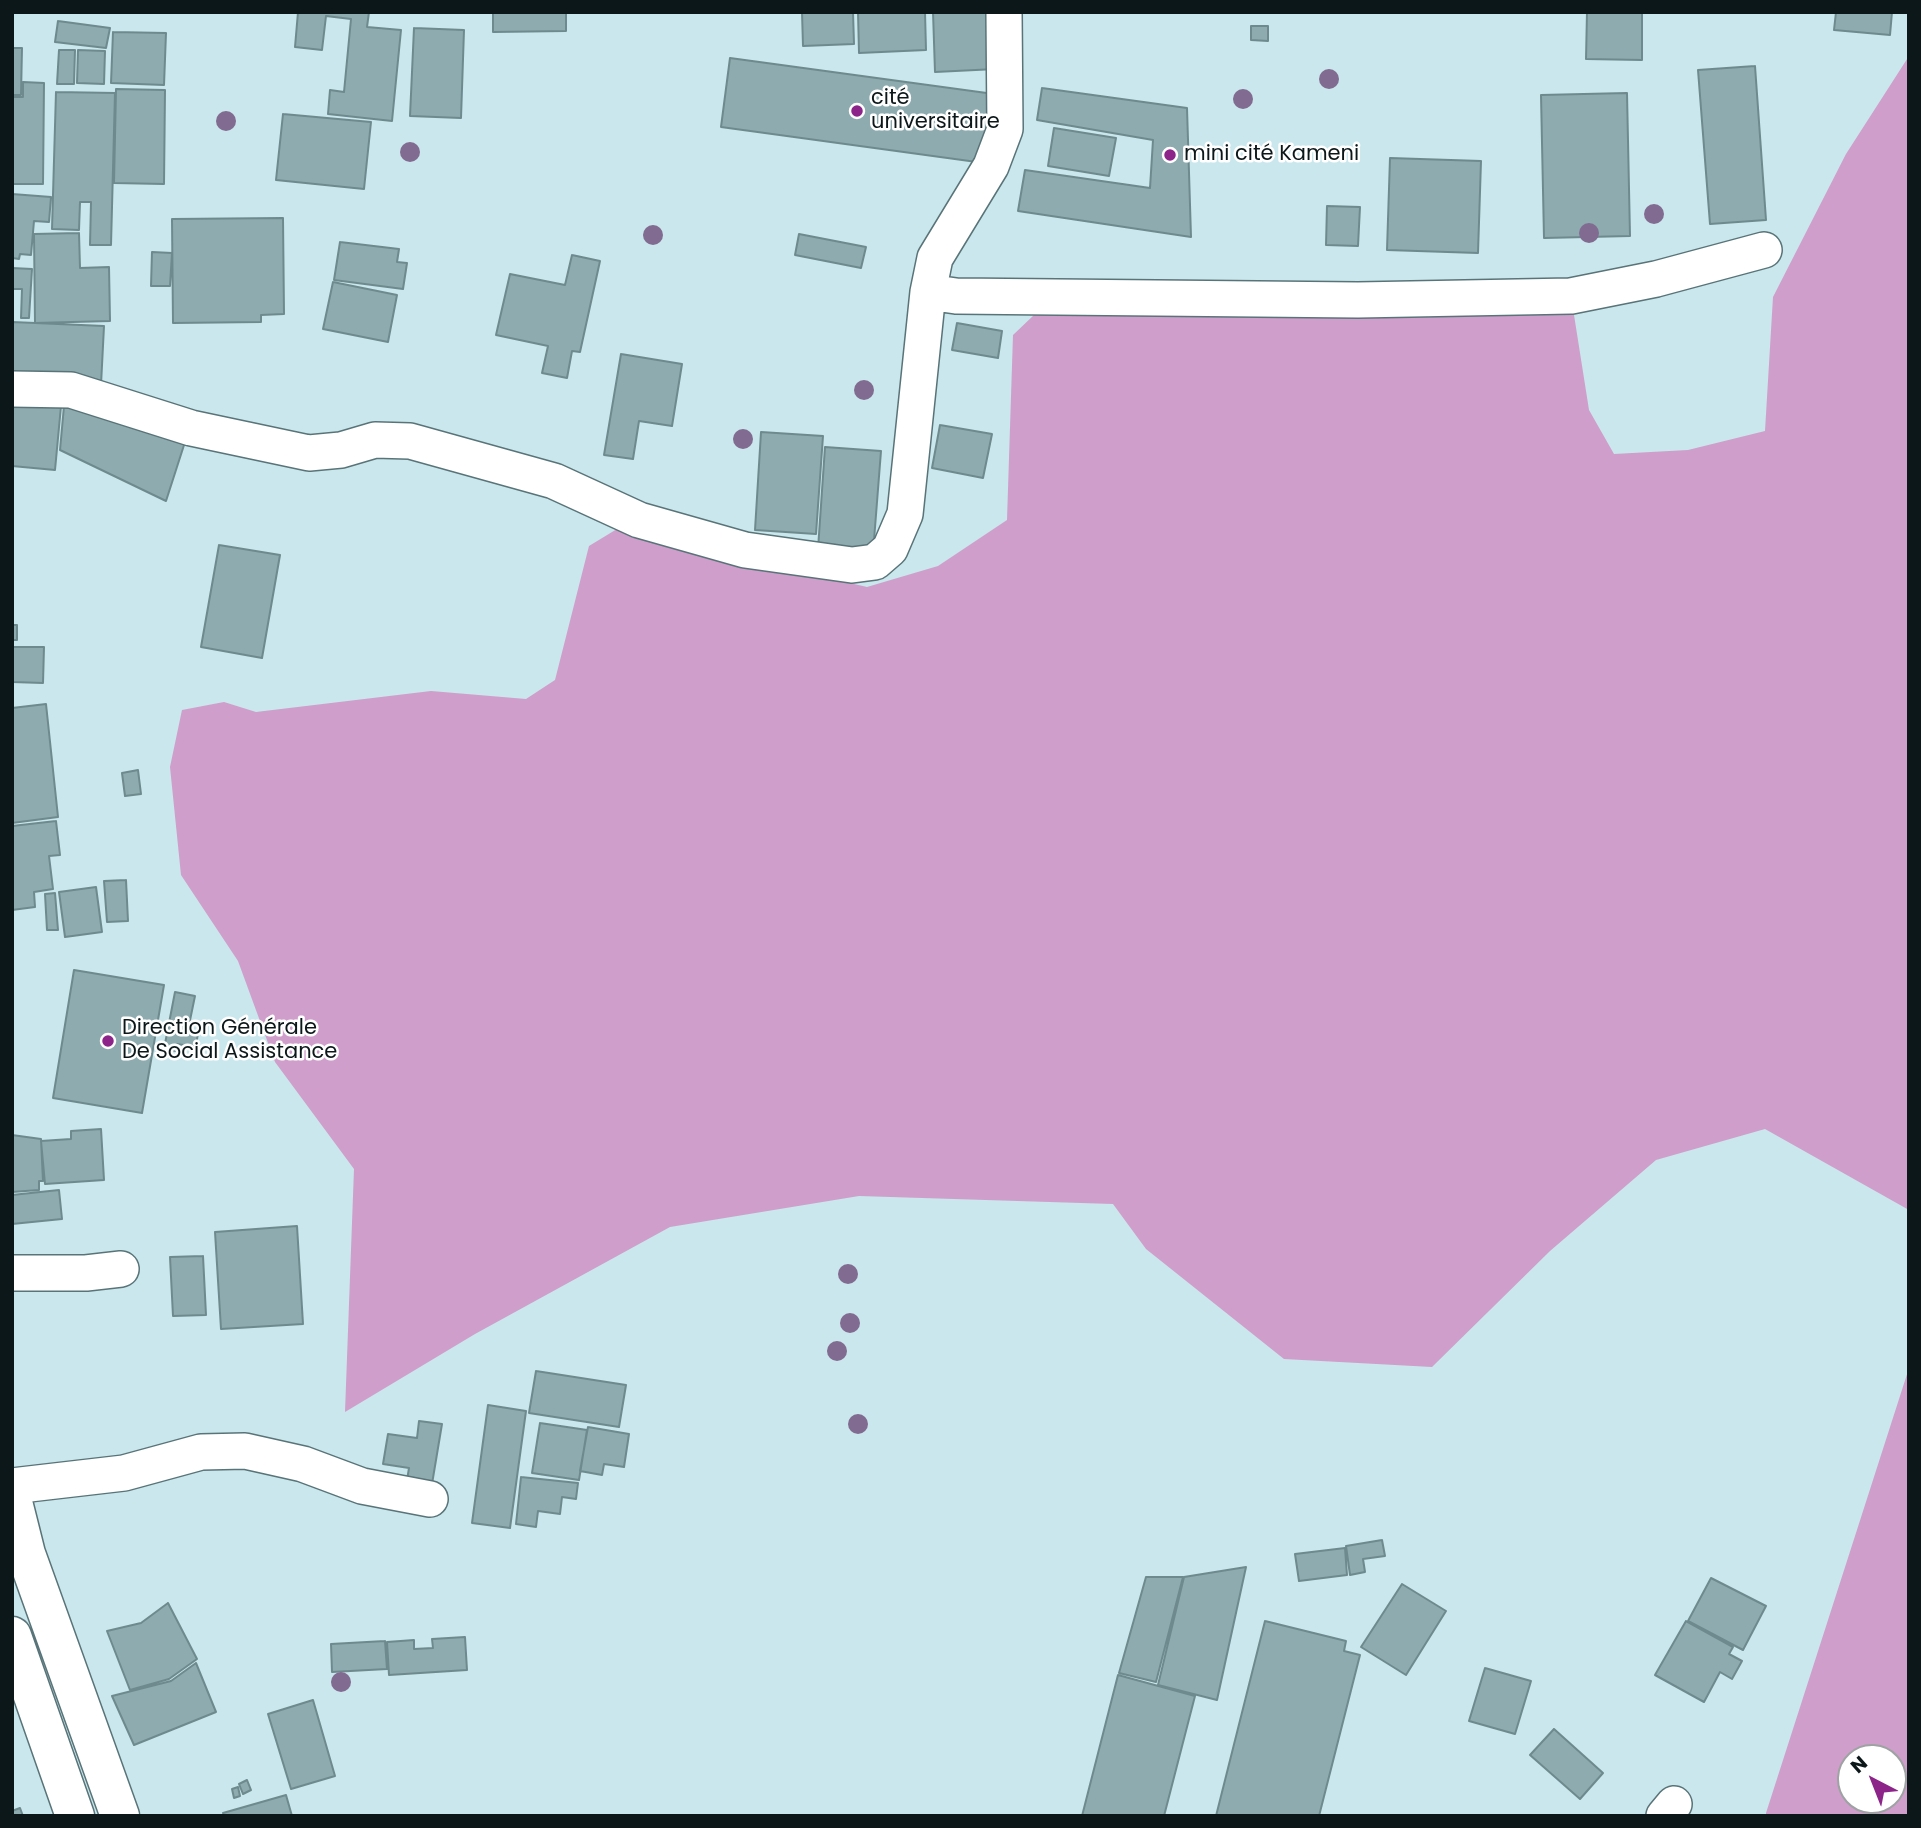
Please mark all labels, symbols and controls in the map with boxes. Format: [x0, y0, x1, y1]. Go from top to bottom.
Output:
place label: cité universitaire [871, 86, 1000, 136]
marker: cité universitaire [849, 103, 865, 119]
place label: mini cité Kameni [1184, 142, 1359, 168]
marker: mini cité Kameni [1162, 147, 1178, 163]
place label: Direction Générale De Social Assistance [122, 1016, 337, 1066]
marker: Direction Générale De Social Assistance [100, 1033, 116, 1049]
north arrow [1837, 1744, 1907, 1814]
text: N [1845, 1750, 1873, 1779]

